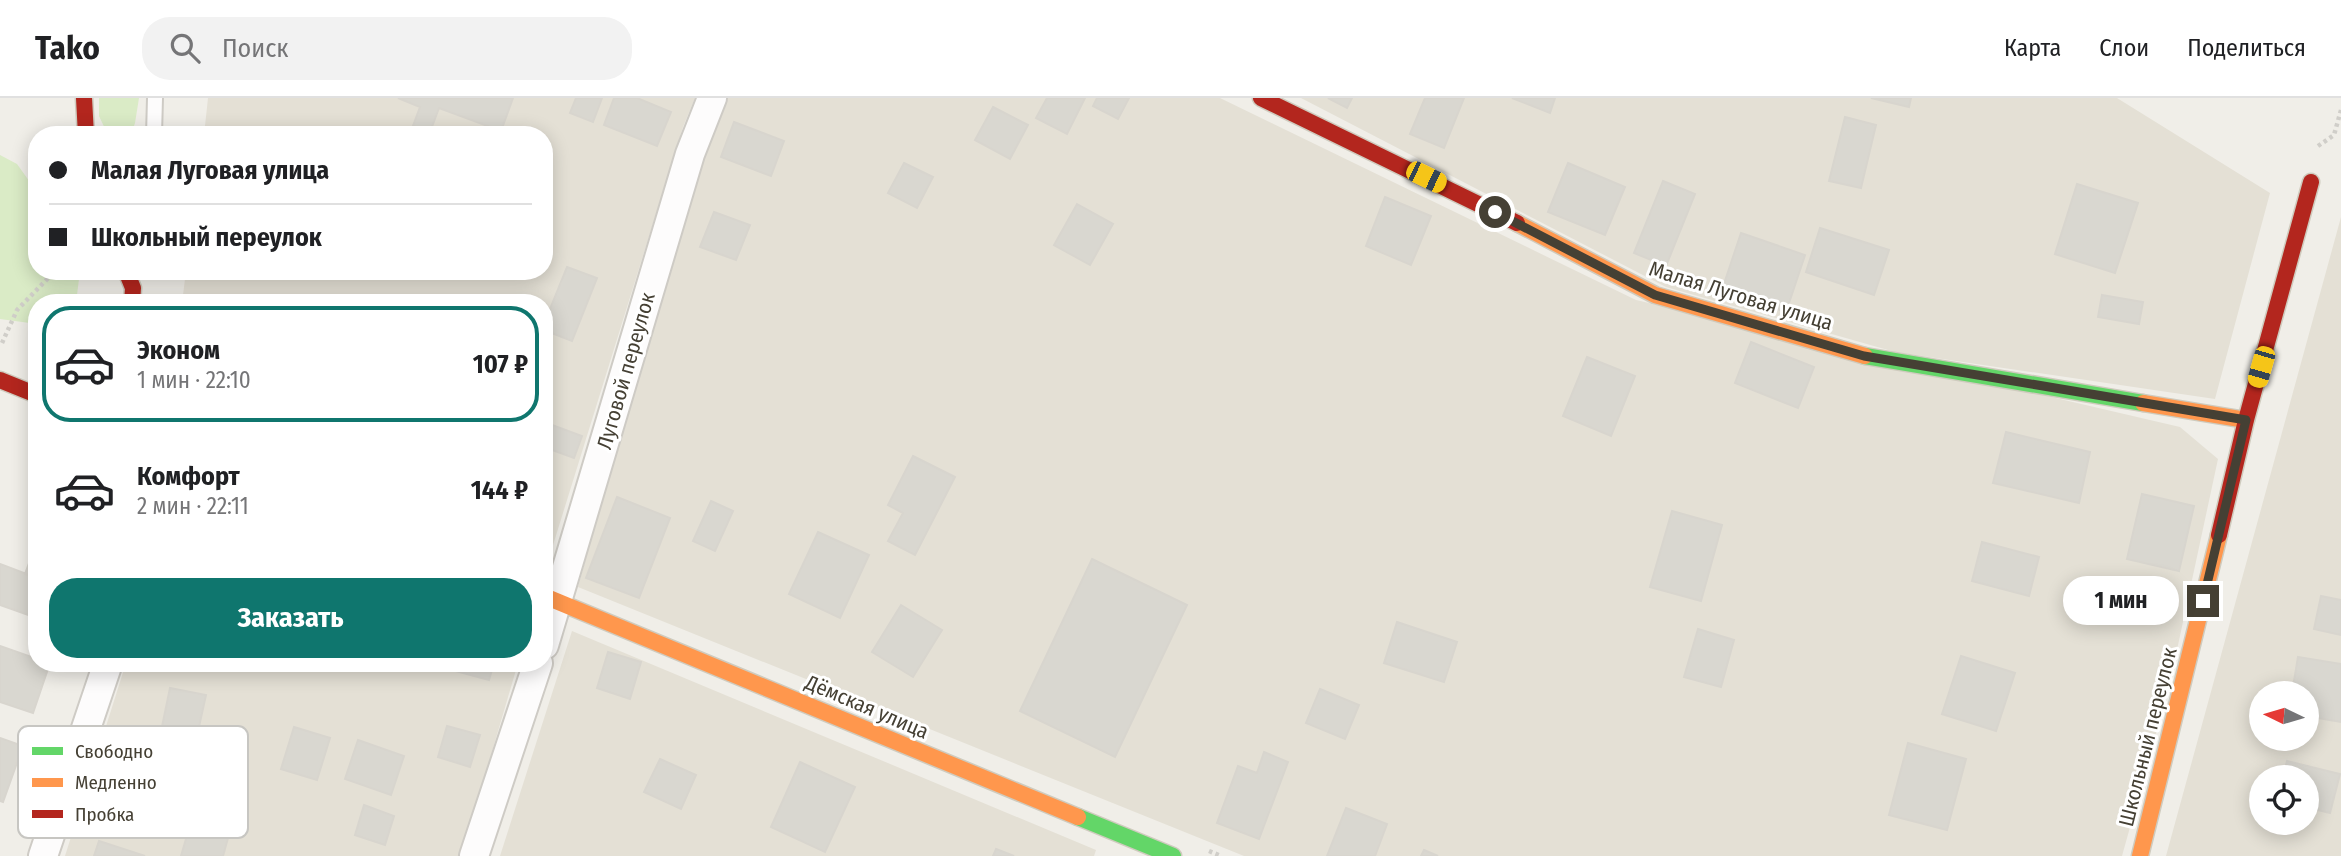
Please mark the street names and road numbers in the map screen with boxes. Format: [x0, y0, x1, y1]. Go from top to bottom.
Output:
street label: Малая Луговая улица [1646, 256, 1836, 336]
street label: Луговой переулок [591, 289, 661, 452]
street label: Школьный переулок [2113, 645, 2183, 829]
street label: Дёмская улица [800, 669, 933, 745]

